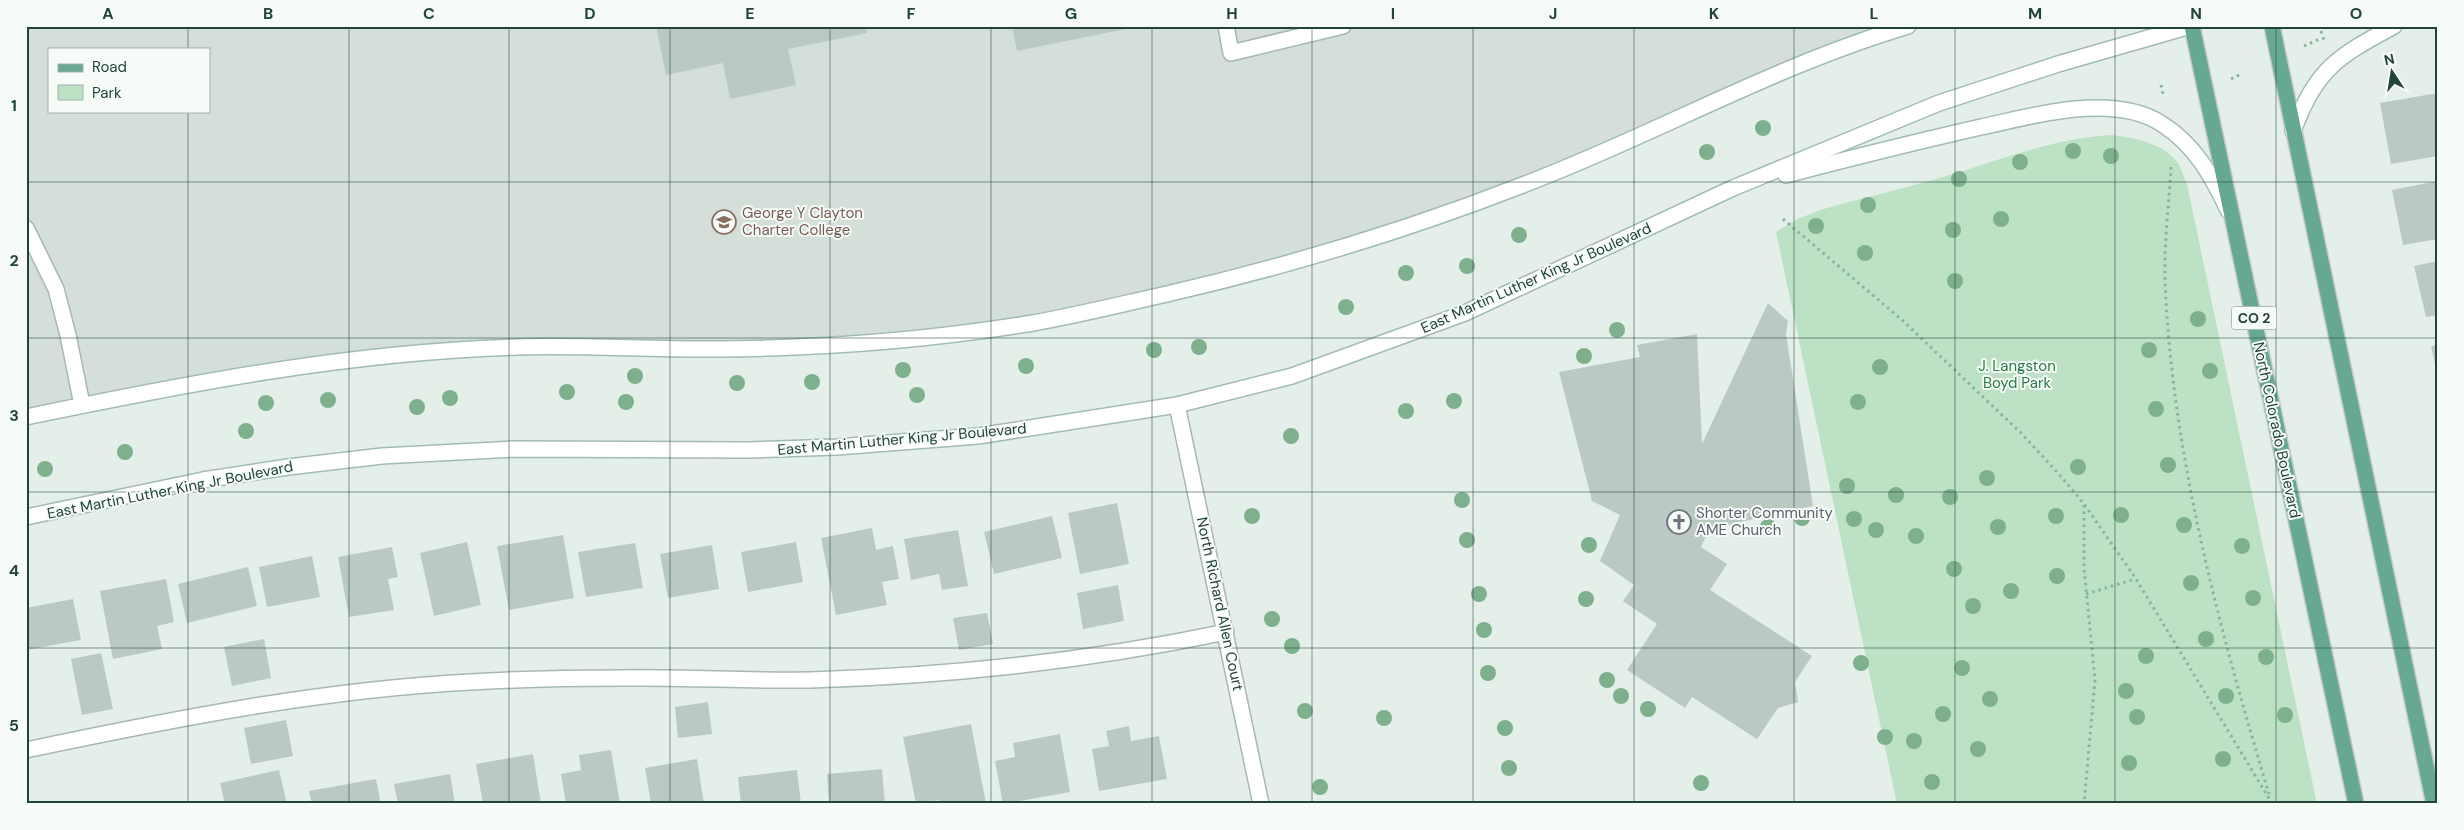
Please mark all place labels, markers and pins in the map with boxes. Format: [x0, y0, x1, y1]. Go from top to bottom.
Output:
place label: George Y Clayton Charter College [742, 203, 863, 240]
school or university icon: George Y Clayton Charter College [711, 209, 737, 235]
place label: Shorter Community AME Church [1696, 503, 1834, 540]
church icon: Shorter Community AME Church [1666, 509, 1692, 535]

